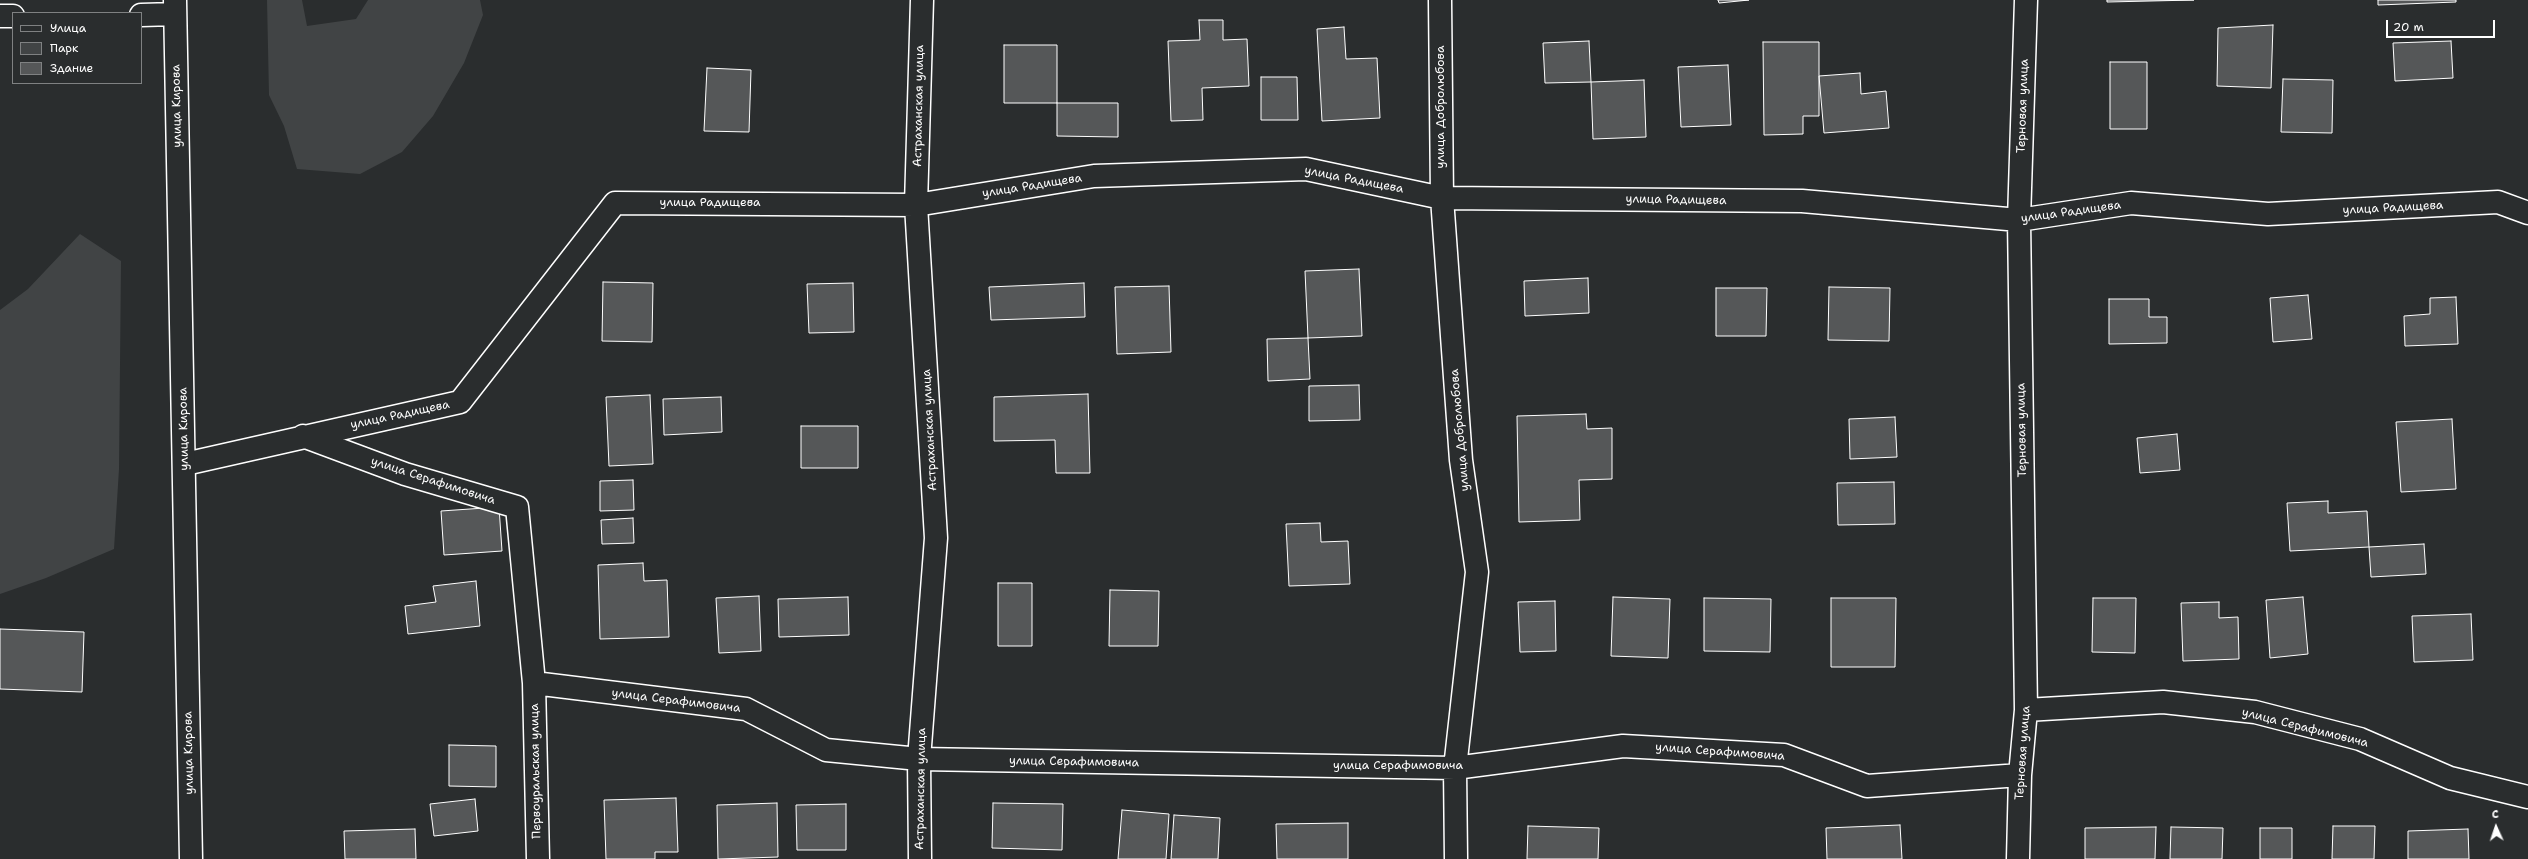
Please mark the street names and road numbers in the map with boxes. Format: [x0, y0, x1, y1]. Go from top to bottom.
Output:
street label: Астраханская улица [911, 45, 927, 167]
street label: улица Добролюбова [1434, 46, 1448, 168]
street label: Терновая улица [2014, 59, 2032, 153]
street label: улица Кирова [169, 64, 185, 148]
street label: улица Радищева [1303, 163, 1405, 197]
street label: улица Радищева [981, 171, 1083, 201]
street label: улица Радищева [1625, 192, 1727, 208]
street label: улица Радищева [660, 196, 760, 210]
street label: улица Радищева [2020, 198, 2122, 226]
street label: улица Радищева [2342, 198, 2444, 218]
street label: улица Добролюбова [1447, 368, 1473, 492]
street label: Астраханская улица [920, 369, 940, 491]
street label: Терновая улица [2014, 383, 2030, 477]
street label: улица Кирова [176, 387, 192, 471]
street label: улица Радищева [349, 397, 451, 433]
street label: улица Серафимовича [369, 454, 497, 508]
street label: улица Серафимовича [611, 686, 741, 716]
street label: Первоуральская улица [528, 703, 544, 839]
street label: Терновая улица [2013, 705, 2033, 801]
street label: улица Серафимовича [2240, 705, 2370, 751]
street label: улица Кирова [181, 711, 197, 795]
street label: Астраханская улица [913, 728, 929, 850]
street label: улица Серафимовича [1655, 740, 1785, 764]
street label: улица Серафимовича [1009, 754, 1139, 770]
street label: улица Серафимовича [1333, 759, 1463, 773]

